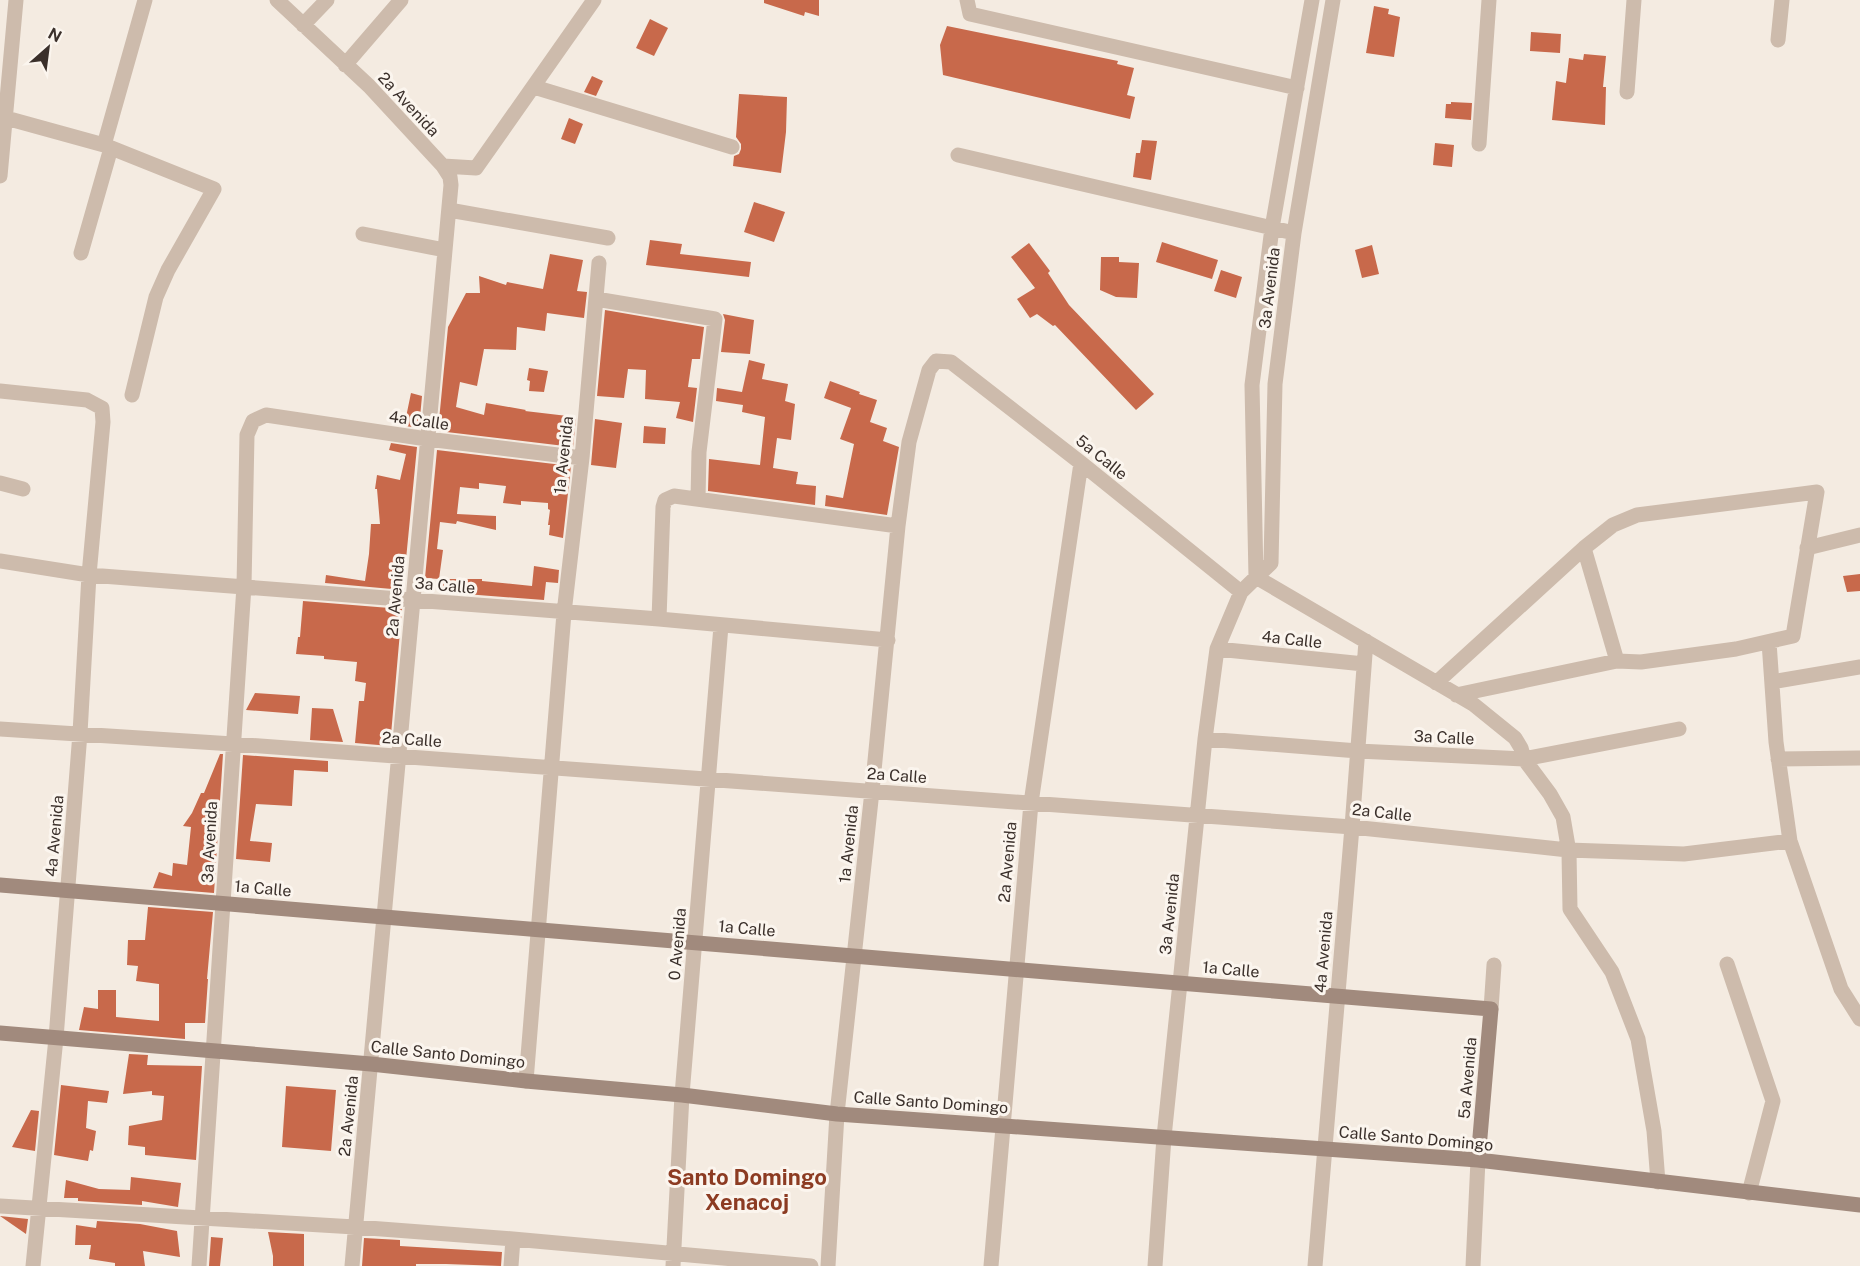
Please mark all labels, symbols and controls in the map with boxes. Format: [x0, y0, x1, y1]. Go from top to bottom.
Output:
north arrow [18, 18, 78, 78]
text: N [45, 24, 65, 47]
street label: 2a Avenida [374, 68, 443, 141]
street label: 3a Avenida [1255, 246, 1284, 330]
street label: 4a Calle [388, 407, 450, 434]
street label: 1a Avenida [550, 415, 577, 495]
street label: 5a Calle [1072, 431, 1131, 484]
street label: 2a Avenida [382, 555, 409, 637]
street label: 3a Calle [414, 573, 476, 598]
street label: 4a Calle [1261, 627, 1323, 652]
street label: 3a Calle [1413, 726, 1475, 749]
street label: 2a Calle [381, 728, 443, 751]
street label: 2a Calle [866, 764, 928, 787]
street label: 4a Avenida [41, 794, 68, 878]
street label: 2a Calle [1351, 800, 1413, 825]
street label: 3a Avenida [198, 801, 221, 883]
street label: 1a Avenida [835, 804, 862, 884]
street label: 2a Avenida [994, 821, 1021, 903]
street label: 3a Avenida [1156, 872, 1183, 956]
street label: 1a Calle [234, 877, 292, 900]
street label: 0 Avenida [665, 907, 690, 981]
street label: 4a Avenida [1310, 910, 1337, 994]
street label: 1a Calle [718, 917, 776, 940]
street label: 1a Calle [1202, 958, 1260, 981]
street label: 5a Avenida [1454, 1036, 1481, 1120]
street label: Calle Santo Domingo [370, 1037, 526, 1072]
street label: 2a Avenida [335, 1075, 362, 1157]
street label: Calle Santo Domingo [853, 1088, 1009, 1117]
street label: Calle Santo Domingo [1338, 1122, 1494, 1155]
district label: Santo Domingo Xenacoj [667, 1164, 827, 1215]

